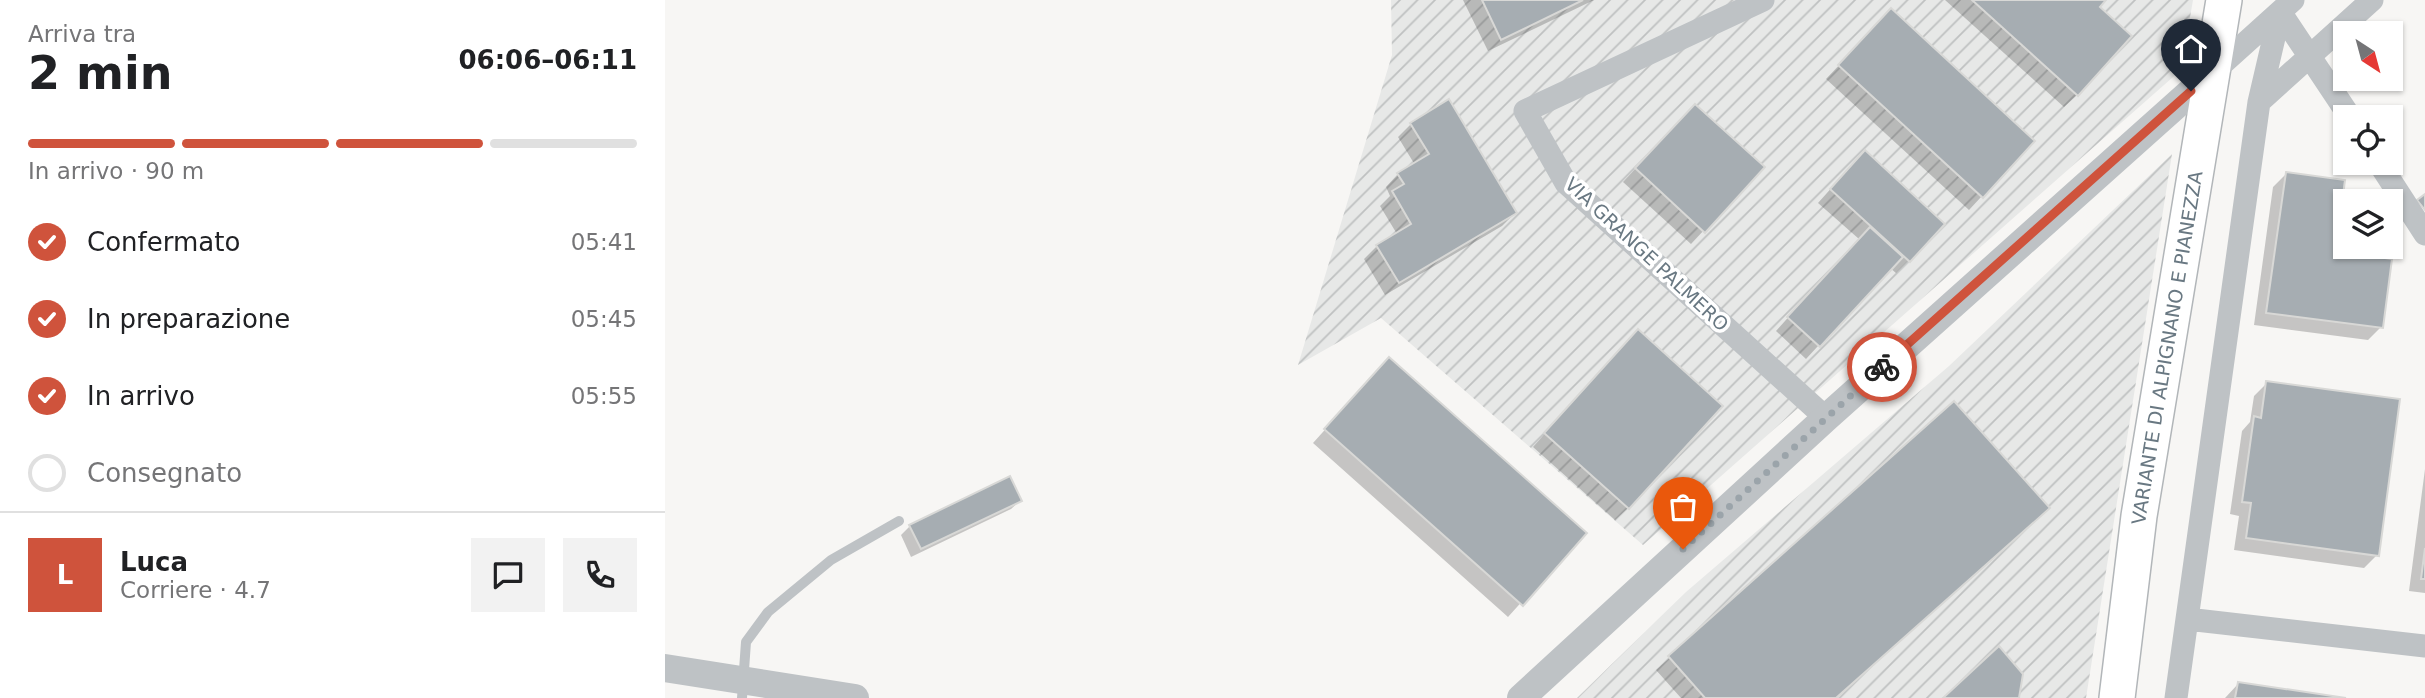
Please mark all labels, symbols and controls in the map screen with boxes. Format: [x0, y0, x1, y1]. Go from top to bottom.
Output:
pin [2161, 19, 2221, 91]
text: Arriva tra [28, 21, 136, 47]
north arrow [2333, 21, 2403, 91]
map controls [2333, 21, 2403, 259]
icon: home [2172, 30, 2210, 68]
text: 06:06–06:11 [458, 45, 637, 75]
text: 2 min [28, 46, 172, 100]
button: locate [2333, 105, 2403, 175]
text: In arrivo · 90 m [28, 158, 204, 184]
street label: VARIANTE DI ALPIGNANO E PIANEZZA [2127, 169, 2207, 526]
street label: VIA GRANGE PALMERO [1561, 173, 1733, 335]
button: layers [2333, 189, 2403, 259]
icon: check [28, 223, 66, 261]
text: Confermato [87, 227, 240, 257]
text: 05:41 [571, 229, 637, 255]
icon: check [28, 300, 66, 338]
text: In preparazione [87, 304, 290, 334]
text: 05:45 [571, 306, 637, 332]
courier [1847, 332, 1917, 402]
icon: bike [1863, 348, 1901, 386]
icon: check [28, 377, 66, 415]
text: In arrivo [87, 381, 195, 411]
text: 05:55 [571, 383, 637, 409]
text: Consegnato [87, 458, 242, 488]
pin [1653, 477, 1713, 549]
icon: bag [1664, 488, 1702, 526]
button: chat [471, 538, 545, 612]
button: phone [563, 538, 637, 612]
text: Luca [120, 547, 188, 577]
text: L [57, 560, 73, 590]
text: Corriere · 4.7 [120, 577, 271, 603]

